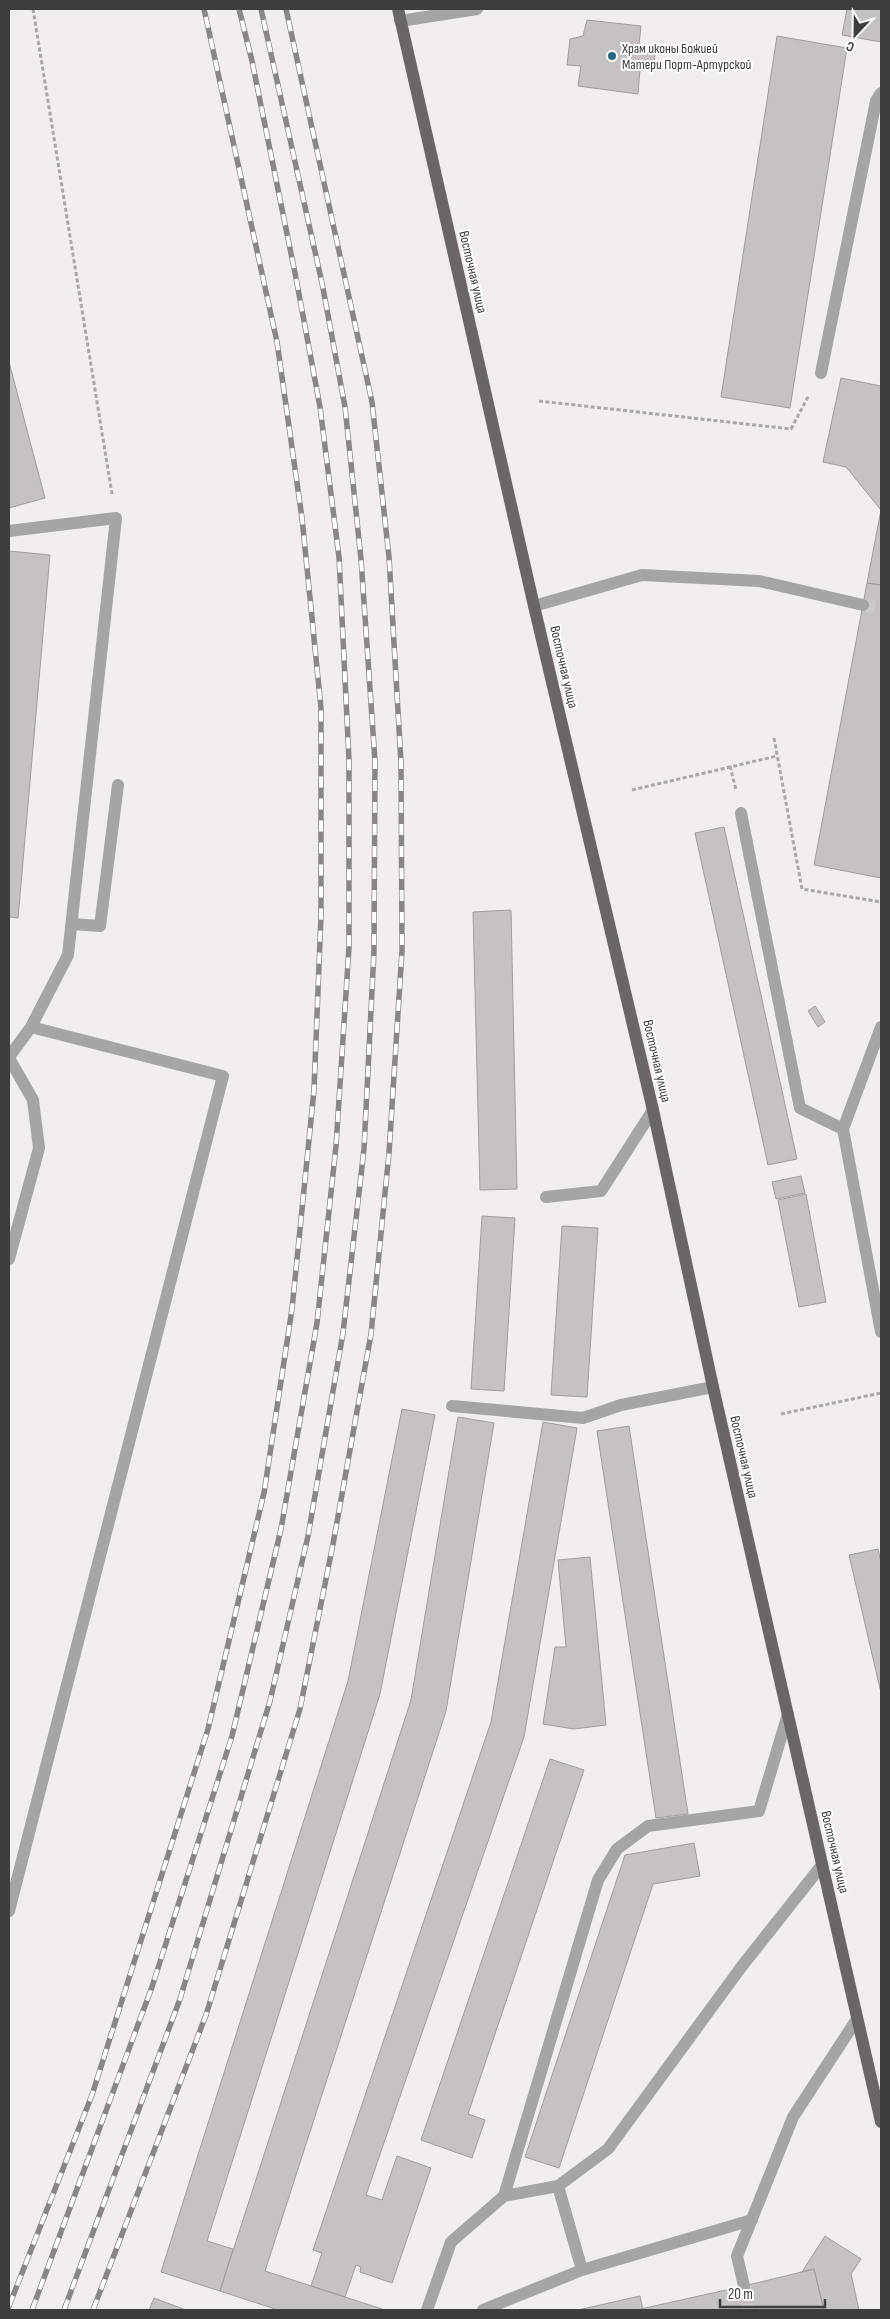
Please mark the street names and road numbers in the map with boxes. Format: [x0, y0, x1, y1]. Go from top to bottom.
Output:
street label: Восточная улица [455, 229, 491, 315]
street label: Восточная улица [546, 624, 582, 710]
street label: Восточная улица [639, 1018, 675, 1104]
street label: Восточная улица [726, 1414, 762, 1500]
street label: Восточная улица [817, 1809, 853, 1895]

